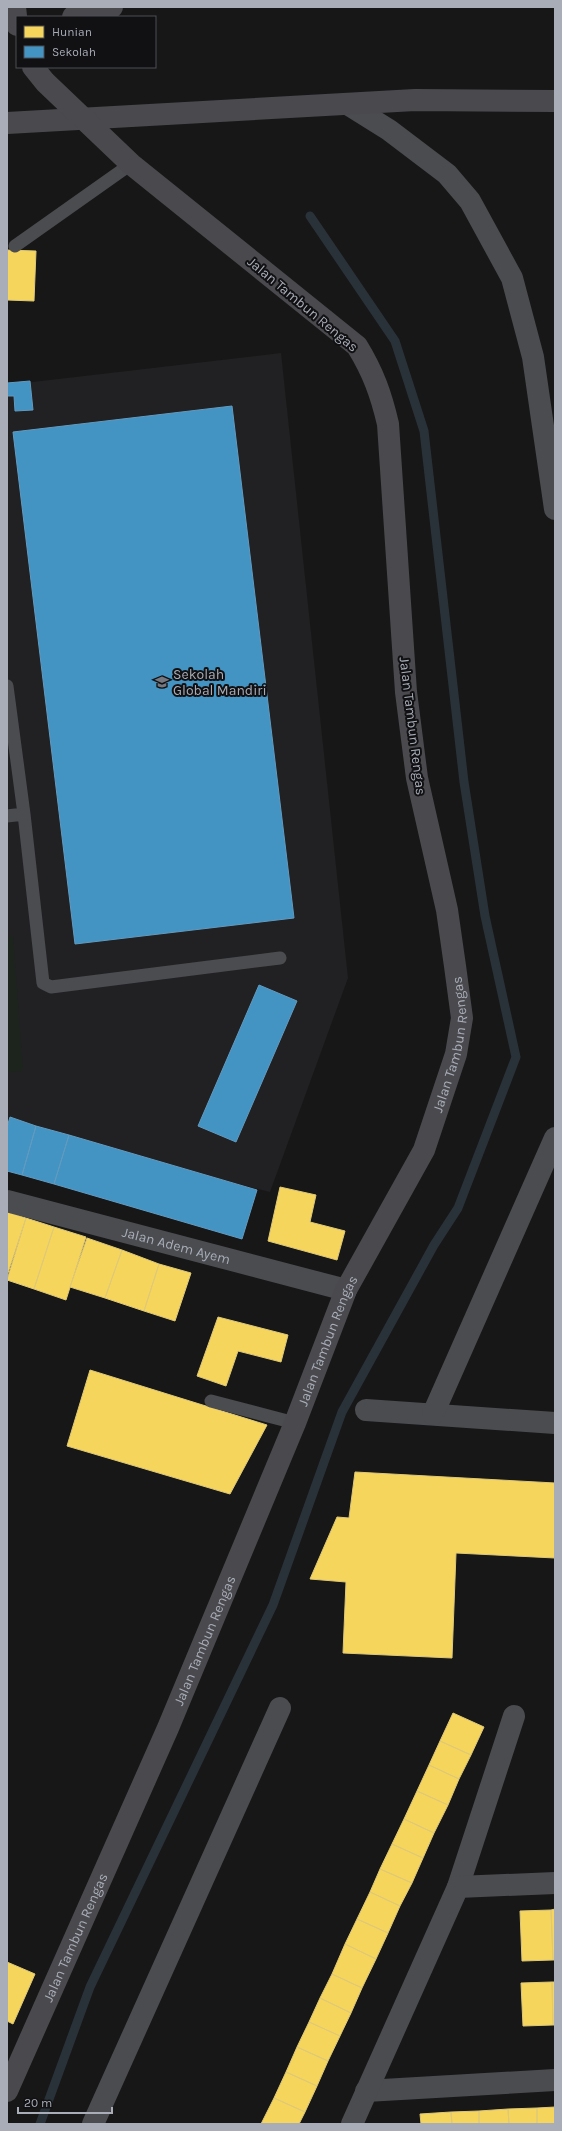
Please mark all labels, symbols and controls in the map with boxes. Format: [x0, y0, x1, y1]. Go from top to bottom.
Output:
legend [16, 16, 156, 68]
text: Hunian [52, 25, 92, 39]
text: Sekolah [52, 45, 96, 59]
street label: Jalan Tambun Rengas [244, 253, 361, 356]
street label: Jalan Tambun Rengas [396, 656, 429, 796]
place label: Sekolah Global Mandiri [173, 666, 267, 699]
school or university icon: Sekolah Global Mandiri [154, 674, 170, 690]
street label: Jalan Tambun Rengas [429, 975, 471, 1115]
street label: Jalan Adem Ayem [120, 1224, 232, 1268]
street label: Jalan Tambun Rengas [294, 1272, 361, 1409]
street label: Jalan Tambun Rengas [170, 1573, 240, 1708]
street label: Jalan Tambun Rengas [40, 1871, 112, 2005]
scale bar [18, 2089, 112, 2115]
text: 20 m [24, 2096, 52, 2110]

